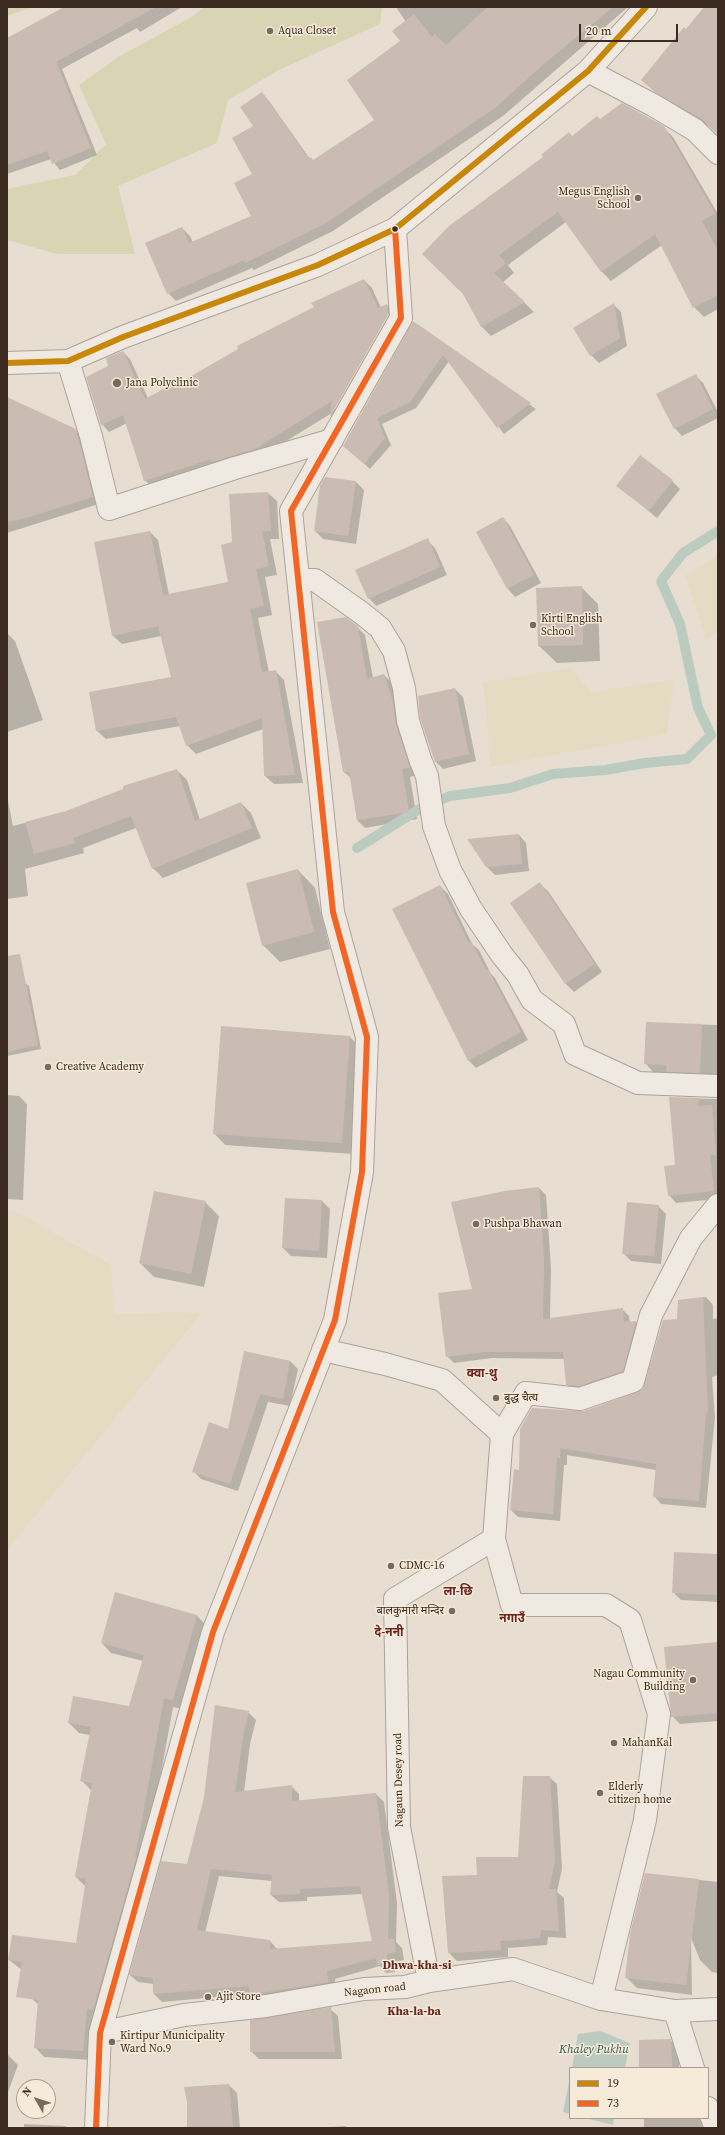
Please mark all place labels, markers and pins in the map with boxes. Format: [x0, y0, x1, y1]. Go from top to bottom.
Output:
place label: Aqua Closet [278, 24, 336, 38]
marker: Aqua Closet [265, 26, 275, 36]
place label: Megus English School [559, 185, 630, 211]
marker: Megus English School [633, 193, 643, 203]
unlabelled marker [390, 224, 400, 234]
place label: Jana Polyclinic [126, 376, 198, 390]
marker: Jana Polyclinic [111, 377, 123, 389]
place label: Kirti English School [541, 612, 603, 638]
marker: Kirti English School [528, 620, 538, 630]
place label: Creative Academy [56, 1060, 144, 1074]
marker: Creative Academy [43, 1062, 53, 1072]
place label: Pushpa Bhawan [484, 1217, 562, 1231]
marker: Pushpa Bhawan [471, 1219, 481, 1229]
place label: बुद्ध चैत्य [504, 1391, 538, 1405]
marker: बुद्ध चैत्य [491, 1393, 501, 1403]
place label: CDMC-16 [399, 1559, 445, 1573]
marker: CDMC-16 [386, 1561, 396, 1571]
place label: बालकुमारी मन्दिर [376, 1604, 444, 1618]
marker: बालकुमारी मन्दिर [447, 1606, 457, 1616]
place label: Nagau Community Building [593, 1667, 685, 1693]
marker: Nagau Community Building [688, 1675, 698, 1685]
place label: MahanKal [622, 1736, 672, 1750]
marker: MahanKal [609, 1738, 619, 1748]
place label: Elderly citizen home [608, 1780, 672, 1806]
marker: Elderly citizen home [595, 1788, 605, 1798]
place label: Ajit Store [216, 1990, 261, 2004]
marker: Ajit Store [203, 1992, 213, 2002]
place label: Kirtipur Municipality Ward No.9 [120, 2029, 225, 2055]
marker: Kirtipur Municipality Ward No.9 [107, 2037, 117, 2047]

